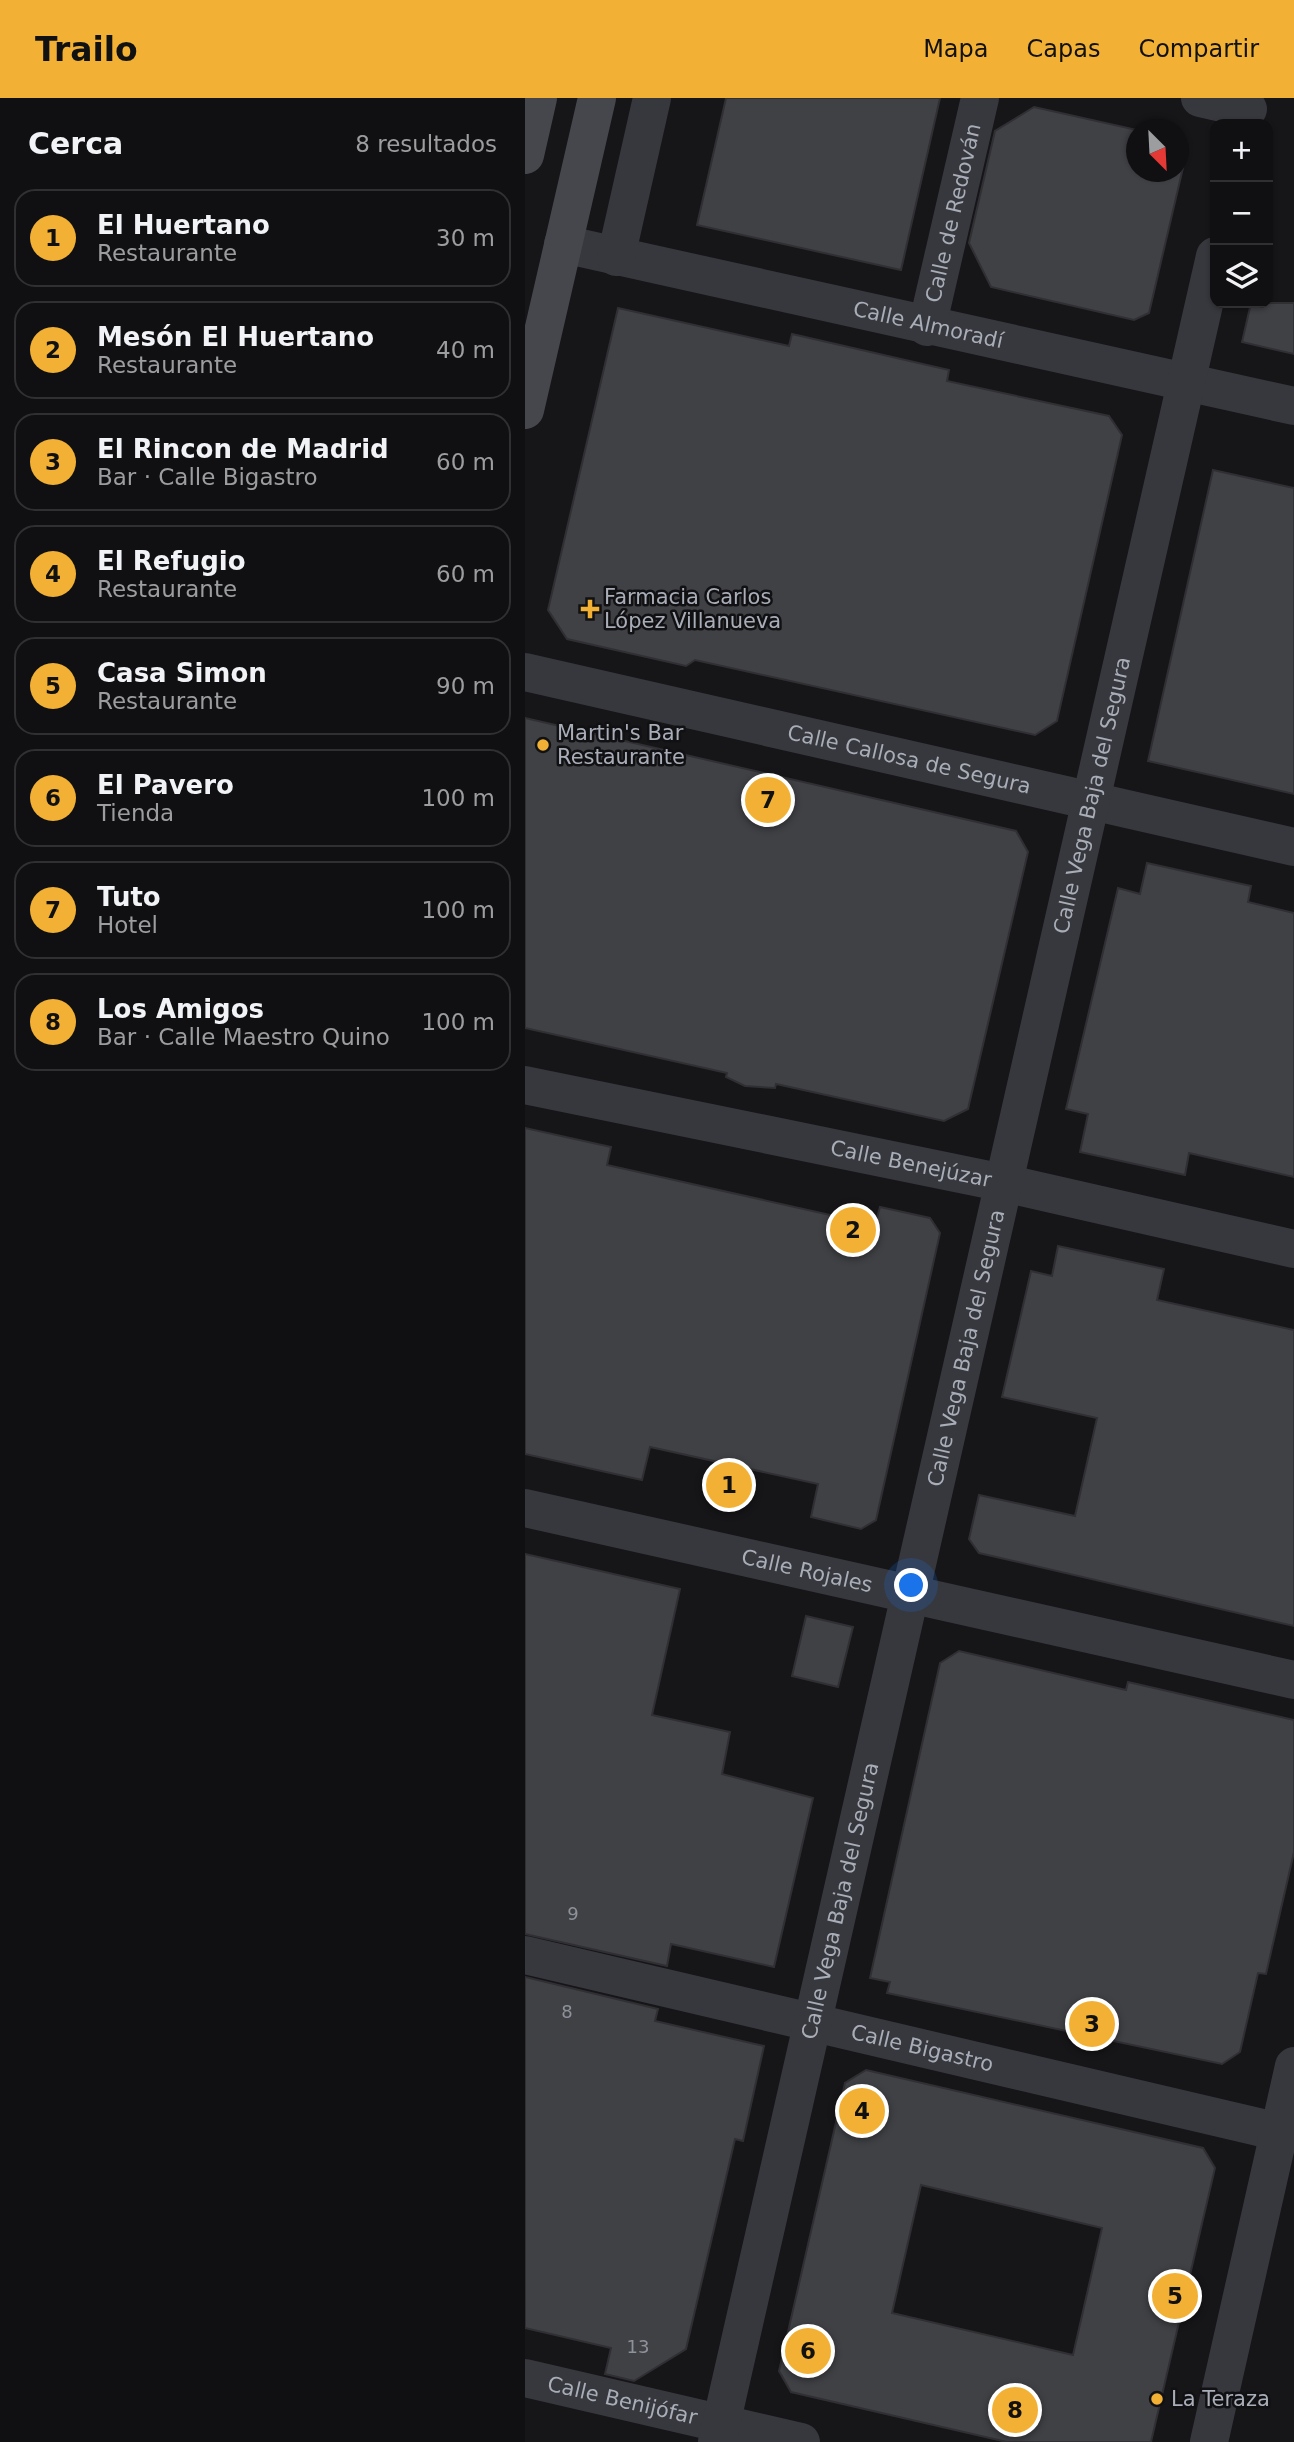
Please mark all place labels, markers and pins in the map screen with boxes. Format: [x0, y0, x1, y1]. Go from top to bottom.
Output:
place label: Farmacia Carlos López Villanueva [604, 585, 781, 633]
marker: Farmacia Carlos López Villanueva [582, 601, 598, 617]
place label: Martin's Bar Restaurante [557, 721, 685, 769]
marker: Martin's Bar Restaurante [535, 737, 551, 753]
pin: 7 [745, 774, 791, 826]
pin: 2 [830, 1204, 876, 1256]
pin: 1 [706, 1459, 752, 1511]
pin: 3 [1069, 1998, 1115, 2050]
pin: 4 [839, 2085, 885, 2137]
pin: 5 [1152, 2270, 1198, 2322]
pin: 6 [785, 2325, 831, 2377]
pin: 8 [992, 2384, 1038, 2436]
place label: La Teraza [1171, 2387, 1270, 2411]
marker: La Teraza [1149, 2391, 1165, 2407]

